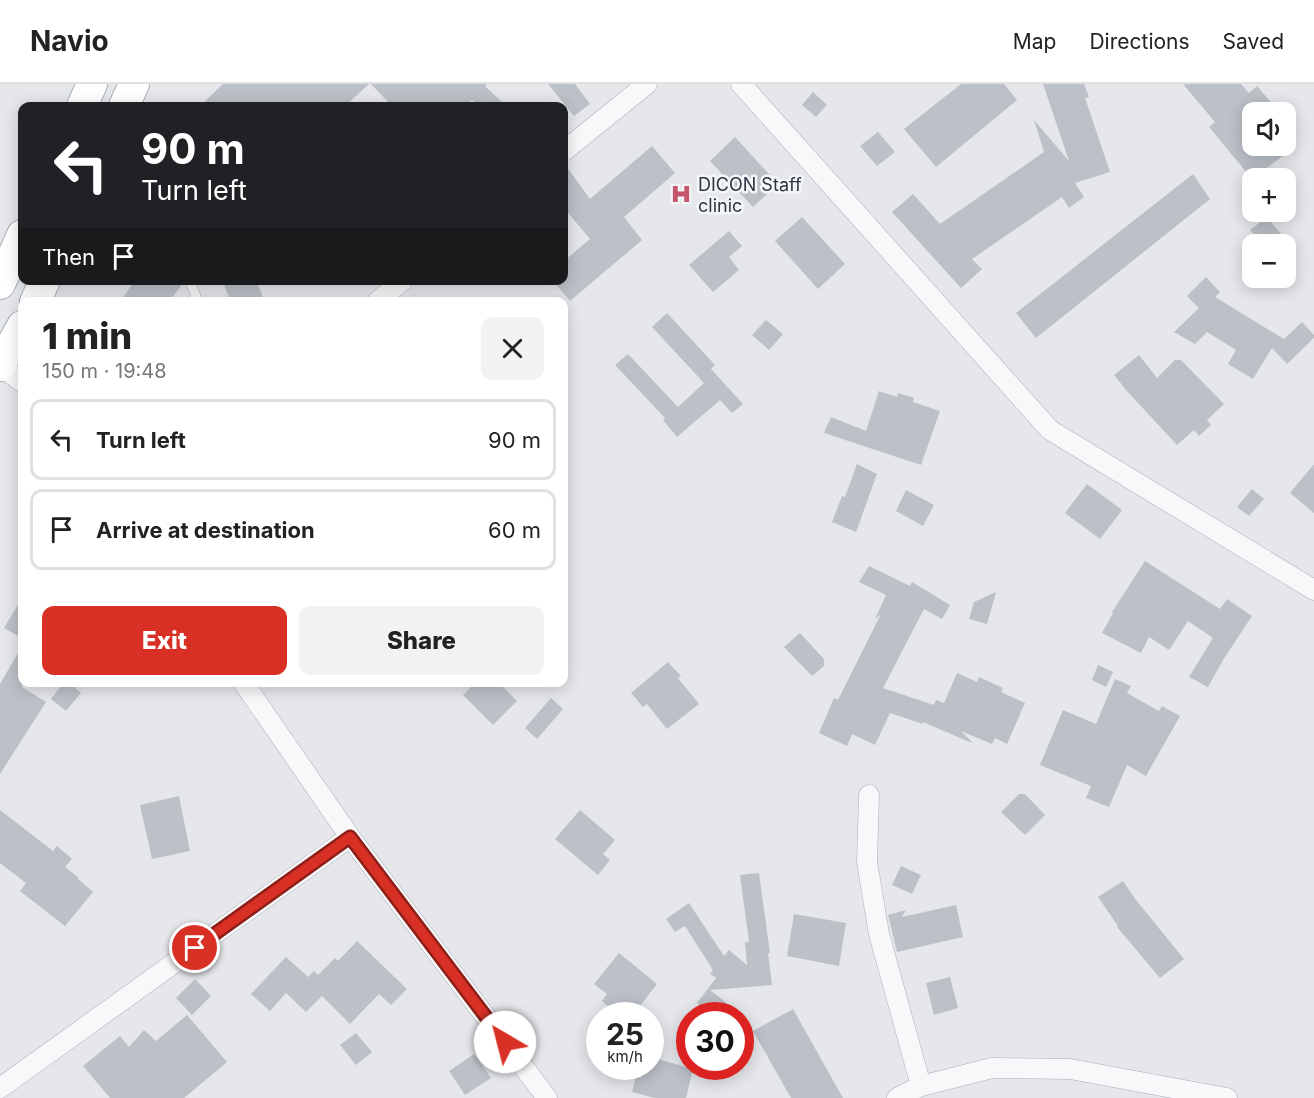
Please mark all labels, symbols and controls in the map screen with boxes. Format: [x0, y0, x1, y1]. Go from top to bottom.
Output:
text: Navio [30, 24, 109, 58]
text: Map [1013, 29, 1056, 54]
text: Directions [1089, 29, 1190, 54]
text: Saved [1223, 29, 1284, 54]
map controls [1242, 102, 1296, 288]
button: sound [1242, 102, 1296, 156]
text: 90 m [141, 123, 245, 174]
icon: left [42, 126, 120, 204]
button: + [1242, 168, 1296, 222]
text: Turn left [141, 174, 247, 207]
place label: DICON Staff clinic [698, 174, 802, 216]
hospital icon: DICON Staff clinic [669, 182, 693, 206]
button: − [1242, 234, 1296, 288]
icon: arrive [107, 240, 140, 273]
text: Then [42, 244, 95, 270]
text: 1 min [42, 314, 132, 358]
button: close [481, 317, 544, 380]
text: 150 m · 19:48 [42, 359, 167, 383]
icon: left [45, 423, 78, 456]
text: Turn left [96, 427, 186, 453]
text: 90 m [488, 427, 541, 453]
icon: arrive [45, 513, 78, 546]
text: Arrive at destination [96, 517, 315, 543]
text: 60 m [488, 517, 541, 543]
button: Exit [42, 606, 287, 675]
button: Share [299, 606, 544, 675]
pin [169, 922, 220, 973]
icon: arrive [178, 931, 211, 964]
speed limit sign: 30 [676, 1002, 754, 1080]
position arrow [473, 1010, 537, 1074]
text: 25 [606, 1016, 644, 1052]
text: km/h [607, 1047, 643, 1066]

